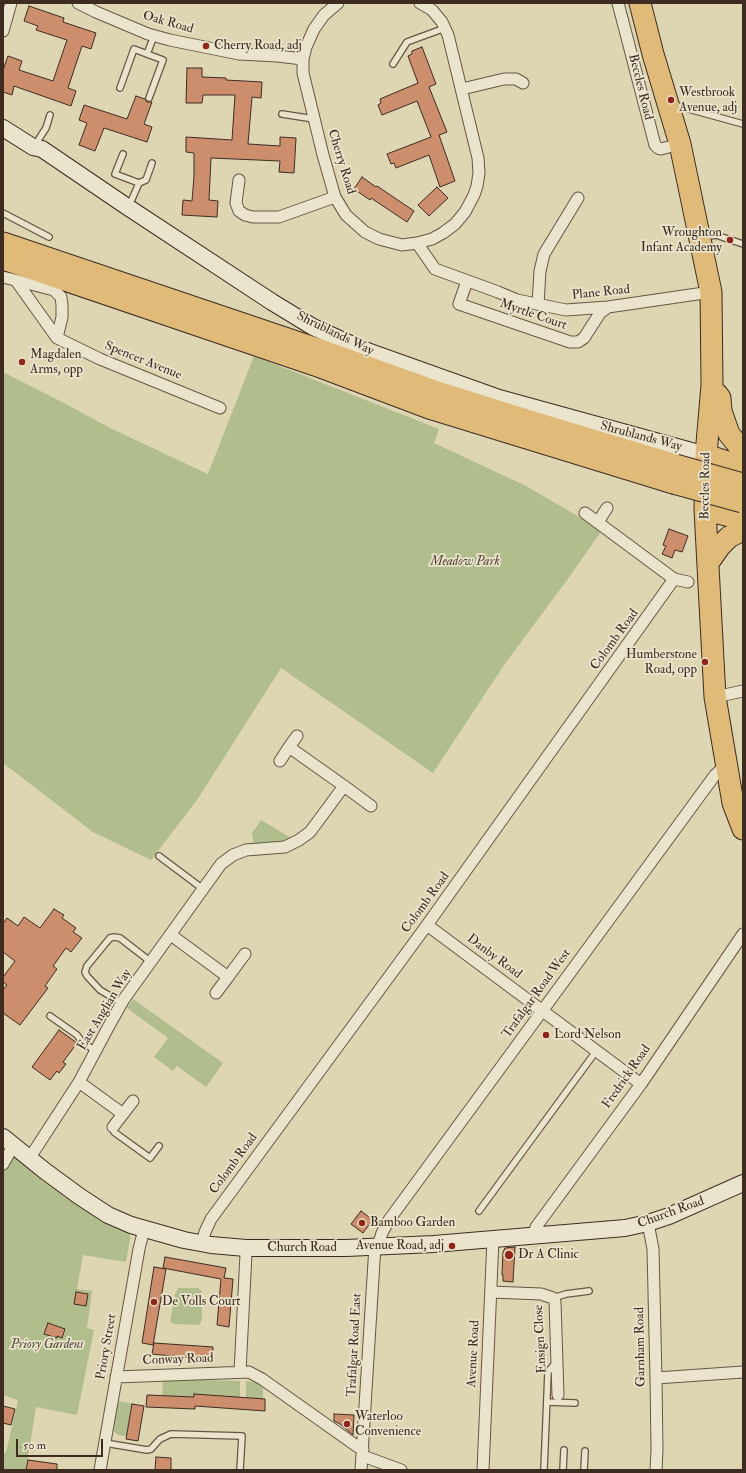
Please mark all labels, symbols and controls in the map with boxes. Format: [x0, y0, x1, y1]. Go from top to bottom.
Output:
street label: Oak Road [141, 8, 195, 38]
place label: Cherry Road, adj [214, 38, 302, 54]
marker: Cherry Road, adj [201, 41, 211, 51]
street label: Beccles Road [624, 52, 656, 122]
place label: Westbrook Avenue, adj [679, 85, 737, 116]
marker: Westbrook Avenue, adj [666, 95, 676, 105]
street label: Cherry Road [324, 128, 358, 196]
place label: Wroughton Infant Academy [641, 225, 722, 256]
marker: Wroughton Infant Academy [725, 235, 735, 245]
street label: Plane Road [571, 282, 631, 304]
street label: Myrtle Court [497, 296, 569, 334]
street label: Shrublands Way [294, 309, 376, 359]
street label: Spencer Avenue [102, 338, 184, 384]
place label: Magdalen Arms, opp [30, 347, 83, 378]
marker: Magdalen Arms, opp [17, 357, 27, 367]
street label: Shrublands Way [598, 419, 684, 455]
street label: Beccles Road [698, 452, 714, 520]
park label: Meadow Park [430, 554, 500, 570]
street label: Colomb Road [588, 606, 642, 674]
place label: Humberstone Road, opp [626, 647, 697, 678]
marker: Humberstone Road, opp [700, 657, 710, 667]
street label: Colomb Road [399, 869, 453, 937]
street label: Danby Road [464, 931, 524, 983]
street label: Trafalgar Road West [499, 946, 575, 1042]
street label: East Anglian Way [75, 967, 135, 1053]
place label: Lord Nelson [554, 1027, 621, 1043]
marker: Lord Nelson [541, 1030, 551, 1040]
street label: Fredrick Road [599, 1042, 655, 1112]
street label: Colomb Road [207, 1130, 261, 1198]
street label: Church Road [636, 1194, 706, 1232]
place label: Bamboo Garden [370, 1215, 455, 1231]
marker: Bamboo Garden [357, 1218, 367, 1228]
place label: Avenue Road, adj [356, 1238, 444, 1254]
street label: Church Road [267, 1240, 337, 1256]
marker: Avenue Road, adj [447, 1241, 457, 1251]
place label: Dr A Clinic [518, 1247, 579, 1263]
marker: Dr A Clinic [503, 1249, 515, 1261]
street label: Trafalgar Road East [344, 1293, 366, 1397]
place label: De Volls Court [162, 1294, 240, 1310]
marker: De Volls Court [149, 1297, 159, 1307]
street label: Ensign Close [531, 1304, 551, 1374]
street label: Garnham Road [633, 1307, 649, 1387]
street label: Priory Street [94, 1313, 120, 1381]
street label: Avenue Road [464, 1320, 484, 1388]
park label: Priory Gardens [11, 1337, 83, 1353]
street label: Conway Road [142, 1351, 214, 1369]
place label: Waterloo Convenience [355, 1409, 421, 1440]
marker: Waterloo Convenience [342, 1419, 352, 1429]
scale bar [18, 1431, 105, 1457]
text: 50 m [23, 1438, 46, 1453]

